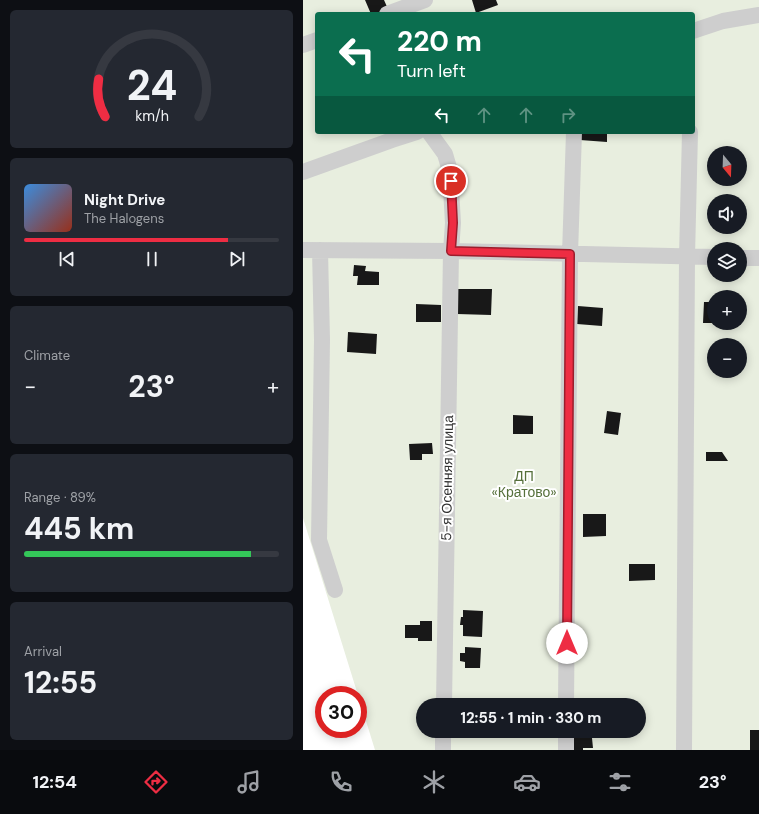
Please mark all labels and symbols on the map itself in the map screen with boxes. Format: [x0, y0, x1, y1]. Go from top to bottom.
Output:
north arrow [707, 146, 747, 186]
pin [434, 164, 468, 198]
street label: 5-я Осенняя улица [437, 415, 457, 541]
park label: ДП «Кратово» [491, 467, 557, 501]
position arrow [546, 622, 588, 664]
speed limit sign: 30 [315, 686, 367, 738]

